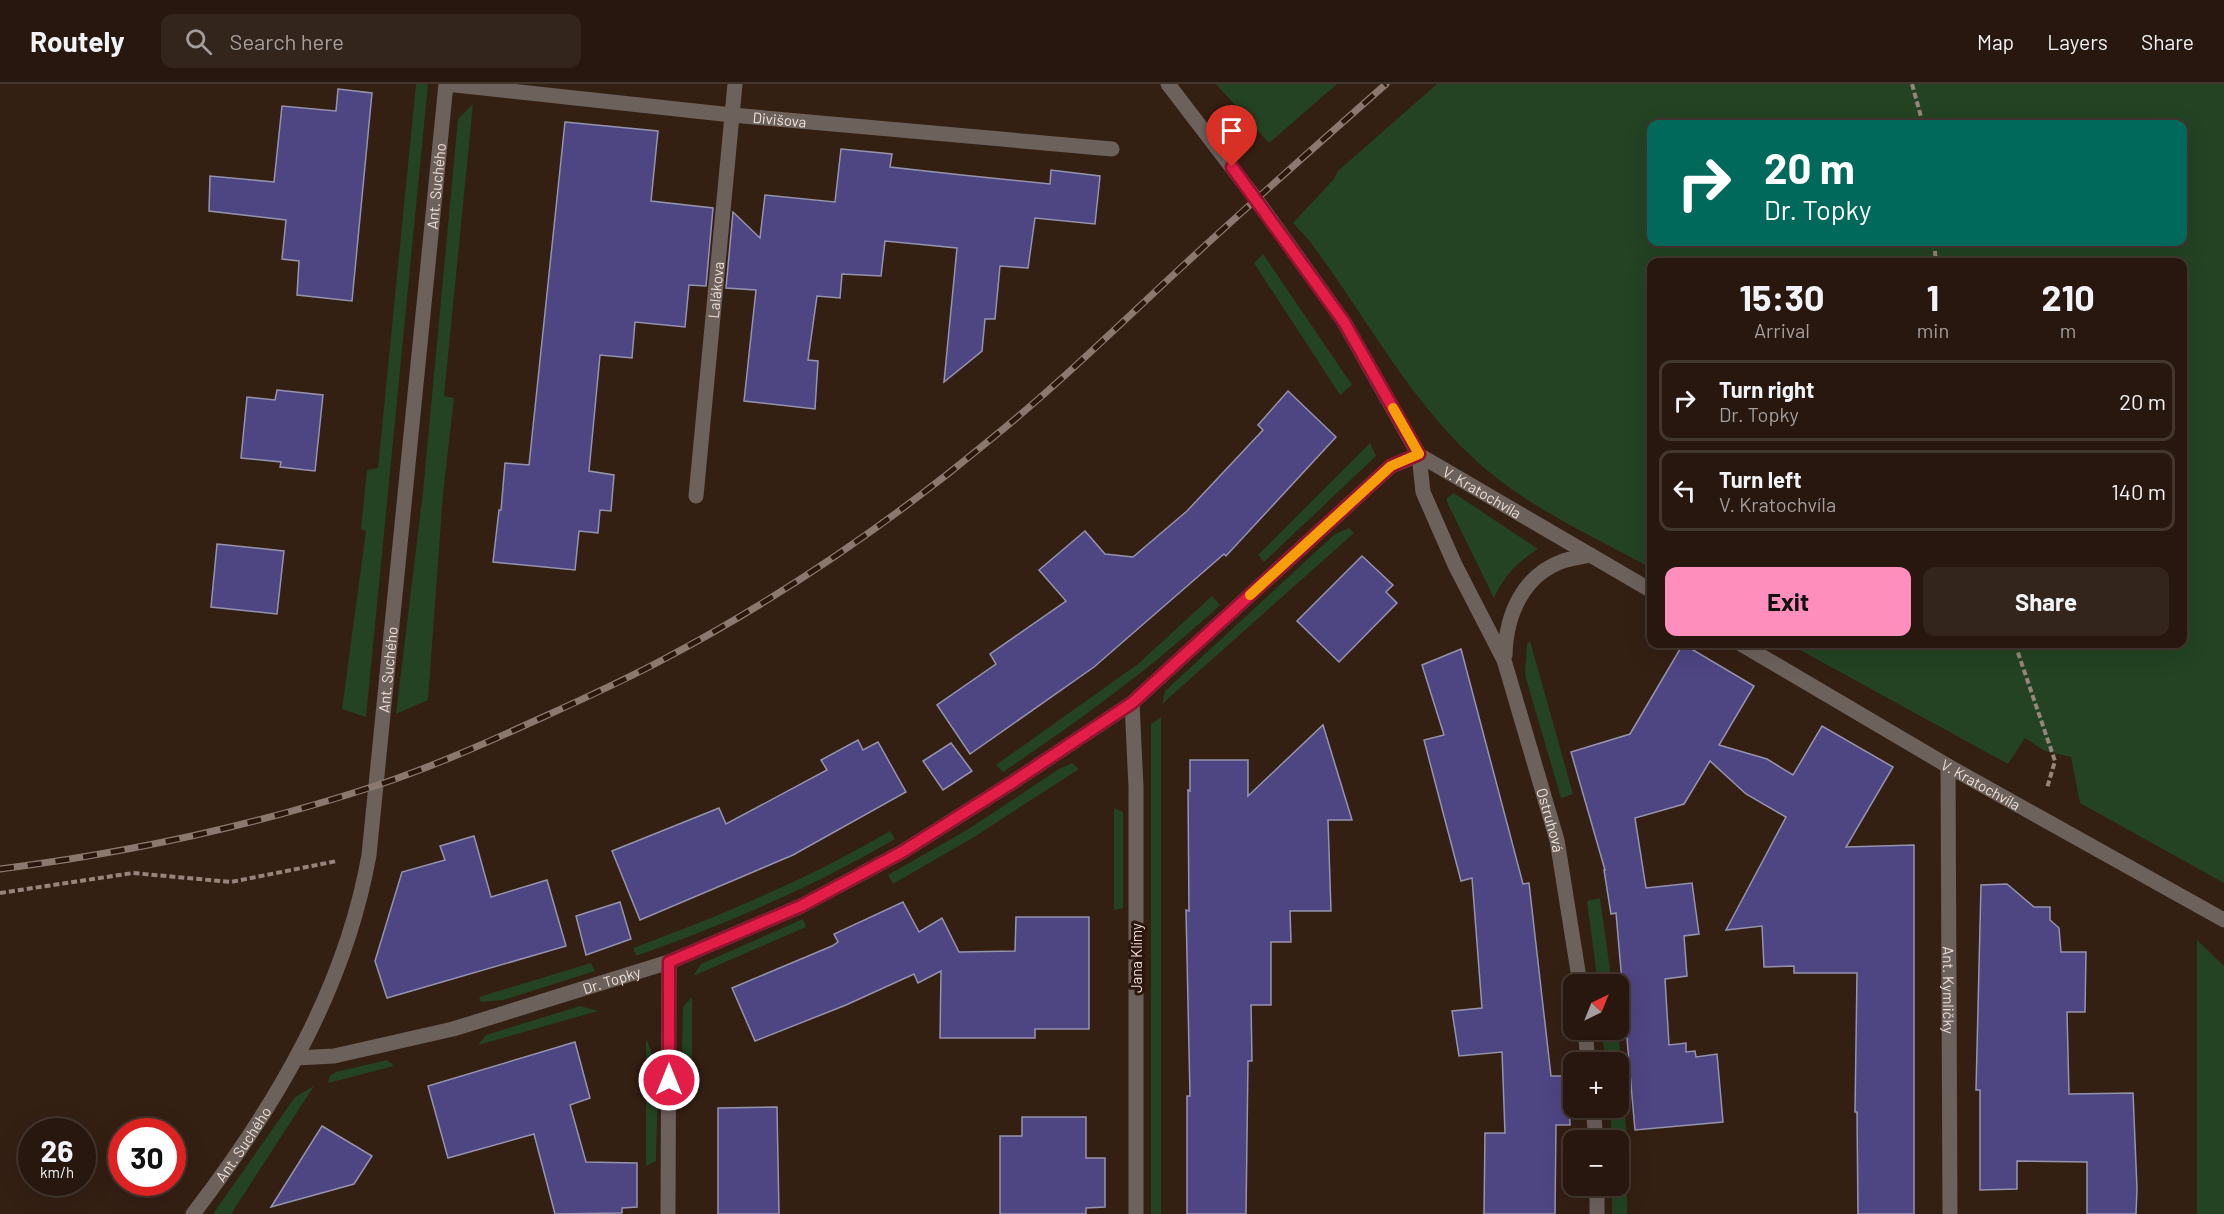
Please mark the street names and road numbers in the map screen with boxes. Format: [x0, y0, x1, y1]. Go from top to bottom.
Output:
street label: Divišova [752, 108, 807, 131]
street label: Ant. Suchého [423, 142, 449, 230]
street label: Lalákova [704, 261, 727, 319]
street label: V. Kratochvíla [1440, 462, 1525, 522]
street label: Ant. Suchého [374, 626, 401, 714]
street label: V. Kratochvíla [1938, 755, 2024, 814]
street label: Ostruhová [1533, 786, 1568, 853]
street label: Jana Klímy [1127, 923, 1145, 993]
street label: Ant. Kymličky [1940, 946, 1958, 1034]
street label: Dr. Topky [580, 962, 643, 997]
street label: Ant. Suchého [211, 1103, 275, 1185]

